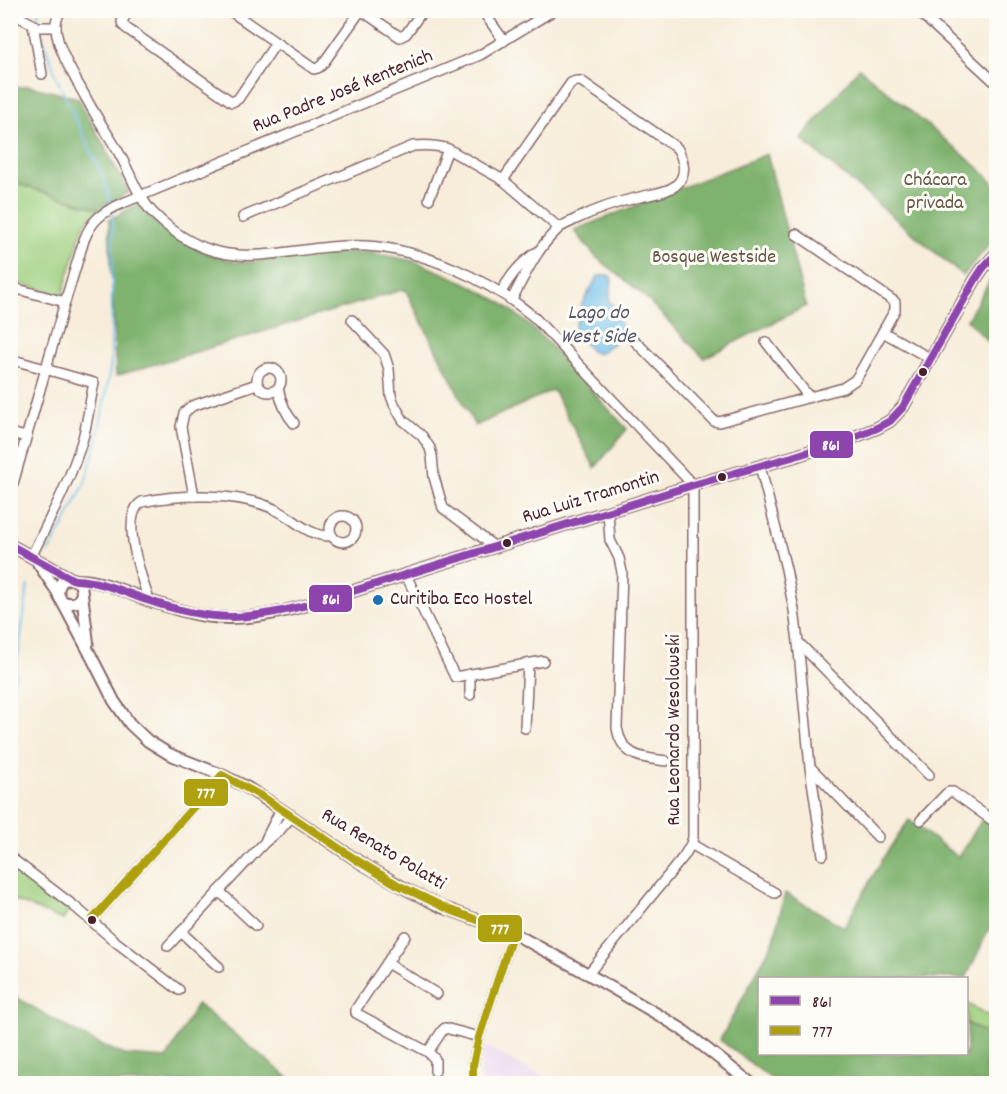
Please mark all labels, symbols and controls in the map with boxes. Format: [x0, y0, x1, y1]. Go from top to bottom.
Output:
street label: Rua Padre José Kentenich [249, 43, 437, 141]
park label: Chácara privada [903, 167, 967, 218]
park label: Bosque Westside [652, 244, 776, 272]
water label: Lago do West Side [561, 299, 637, 353]
unlabelled marker [917, 366, 929, 378]
line badge: 861 [809, 430, 854, 459]
text: 861 [822, 435, 840, 458]
street label: Rua Luiz Tramontin [519, 464, 663, 532]
unlabelled marker [716, 471, 728, 483]
unlabelled marker [501, 537, 513, 549]
line badge: 861 [308, 584, 353, 613]
place label: Curitiba Eco Hostel [390, 586, 533, 614]
text: 861 [322, 589, 340, 612]
marker: Curitiba Eco Hostel [371, 593, 385, 607]
street label: Rua Leonardo Wesolowski [661, 634, 689, 826]
line badge: 777 [183, 778, 229, 807]
text: 777 [197, 783, 215, 806]
street label: Rua Renato Polatti [315, 802, 451, 898]
unlabelled marker [86, 914, 98, 926]
line badge: 777 [477, 914, 523, 943]
text: 777 [491, 919, 509, 942]
legend [758, 977, 968, 1055]
text: 861 [812, 991, 832, 1016]
text: 777 [812, 1021, 833, 1046]

